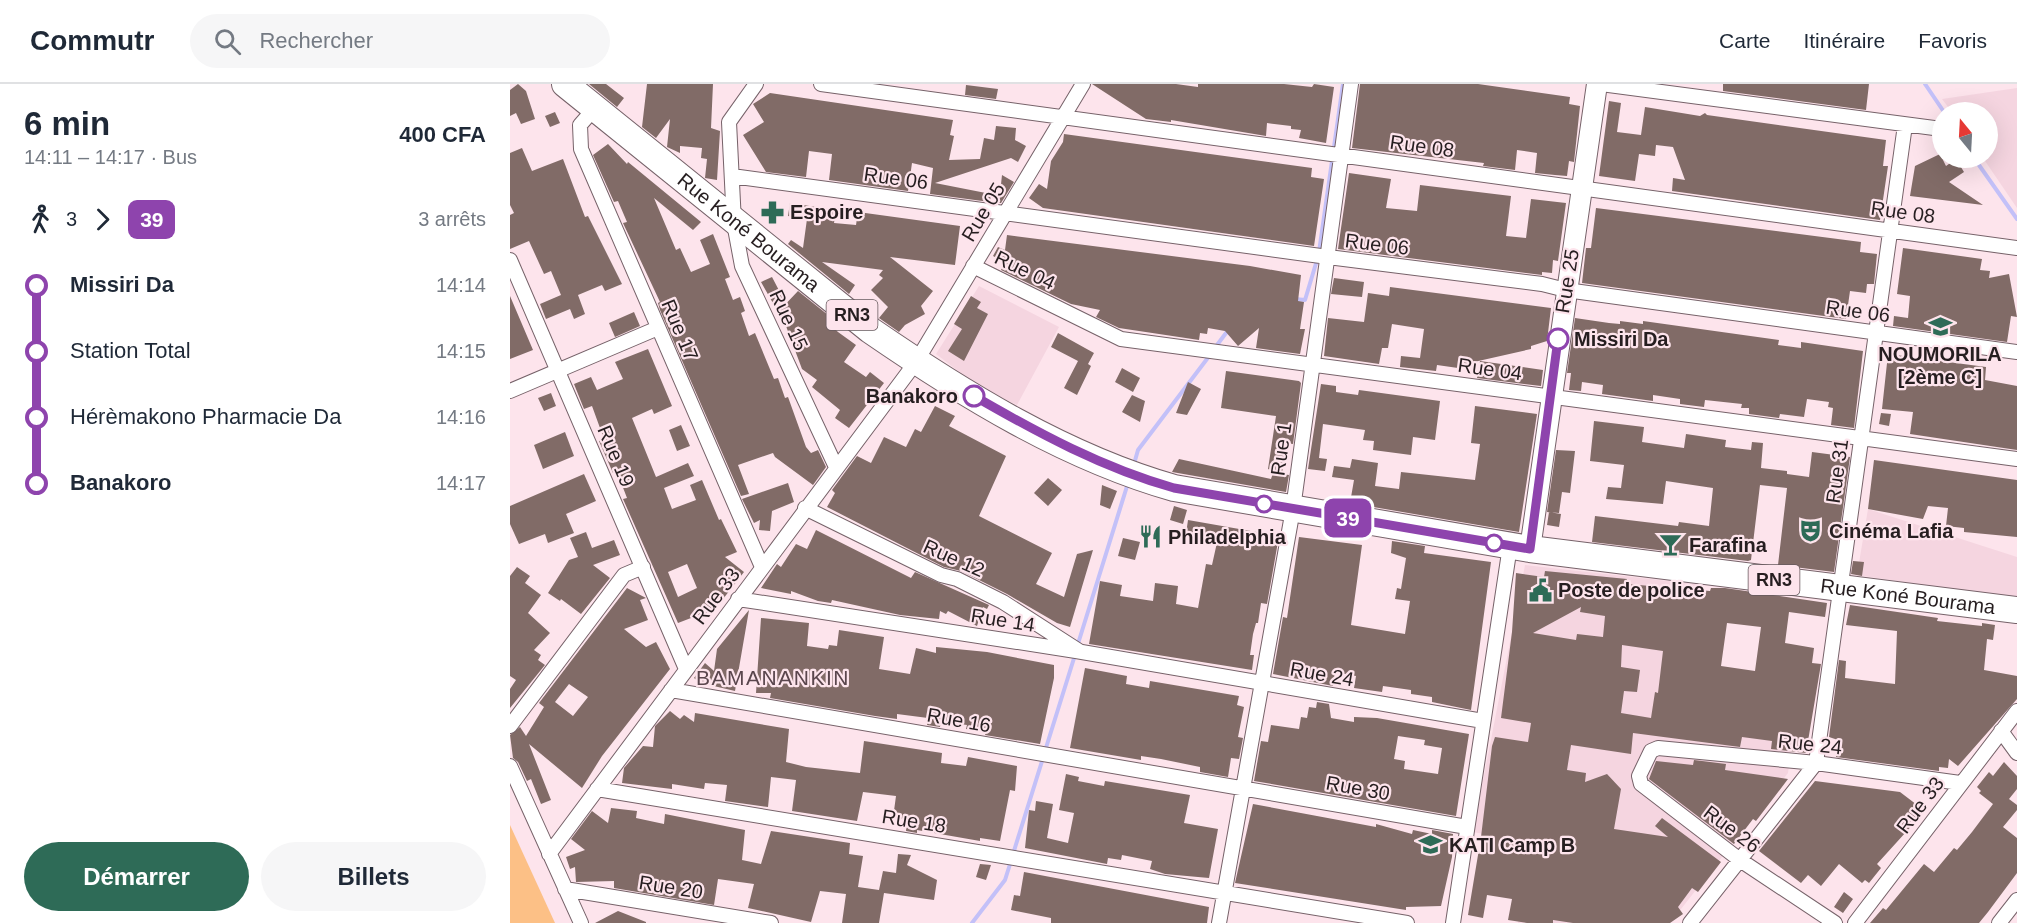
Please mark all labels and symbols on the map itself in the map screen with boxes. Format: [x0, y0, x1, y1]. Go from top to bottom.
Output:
north arrow [1932, 102, 1998, 168]
street label: Rue 08 [1389, 131, 1455, 161]
street label: Rue 06 [863, 163, 929, 193]
street label: Rue Koné Bourama [673, 168, 825, 296]
street label: Rue 05 [957, 179, 1009, 245]
street label: Rue 08 [1870, 197, 1936, 227]
pharmacy icon: Espoire [759, 199, 785, 225]
place label: Espoire [790, 201, 863, 223]
street label: Rue 06 [1344, 229, 1410, 259]
street label: Rue 04 [991, 246, 1059, 294]
street label: Rue 25 [1551, 247, 1583, 315]
street label: Rue 15 [765, 286, 813, 354]
street label: Rue 17 [657, 296, 703, 364]
street label: Rue 06 [1825, 296, 1891, 326]
road number: RN3 [826, 300, 878, 330]
school or university icon: NOUMORILA [2ème C] [1927, 313, 1953, 339]
marker: Missiri Da [1547, 328, 1569, 350]
place label: Missiri Da [1574, 328, 1669, 350]
place label: NOUMORILA [2ème C] [1878, 343, 2002, 388]
street label: Rue 04 [1457, 354, 1523, 384]
place label: Banakoro [866, 385, 958, 407]
marker: Banakoro [963, 385, 985, 407]
street label: Rue 1 [1266, 421, 1296, 477]
street label: Rue 19 [593, 422, 639, 490]
street label: Rue 31 [1822, 438, 1852, 504]
unlabelled marker [1255, 495, 1273, 513]
line badge: 39 [1321, 498, 1375, 538]
theatre icon: Cinéma Lafia [1798, 518, 1824, 544]
place label: Cinéma Lafia [1829, 520, 1954, 542]
restaurant icon: Philadelphia [1137, 524, 1163, 550]
place label: Philadelphia [1168, 526, 1287, 548]
bar icon: Farafina [1658, 532, 1684, 558]
unlabelled marker [1485, 534, 1503, 552]
place label: Farafina [1689, 534, 1768, 556]
street label: Rue 12 [920, 535, 988, 581]
street label: Rue 33 [688, 564, 744, 628]
road number: RN3 [1748, 565, 1800, 595]
street label: Rue Koné Bourama [1819, 574, 1997, 618]
public building icon: Poste de police [1527, 577, 1553, 603]
place label: Poste de police [1558, 579, 1705, 601]
street label: Rue 14 [969, 604, 1037, 636]
street label: Rue 24 [1288, 658, 1356, 690]
district label: BAMANANKIN [696, 666, 850, 689]
street label: Rue 16 [925, 704, 993, 736]
street label: Rue 24 [1777, 730, 1843, 758]
street label: Rue 30 [1324, 772, 1392, 804]
street label: Rue 33 [1892, 773, 1948, 837]
street label: Rue 26 [1700, 801, 1764, 857]
street label: Rue 18 [880, 805, 948, 837]
school or university icon: KATI Camp B [1418, 832, 1444, 858]
place label: KATI Camp B [1449, 834, 1575, 856]
street label: Rue 20 [637, 871, 705, 903]

